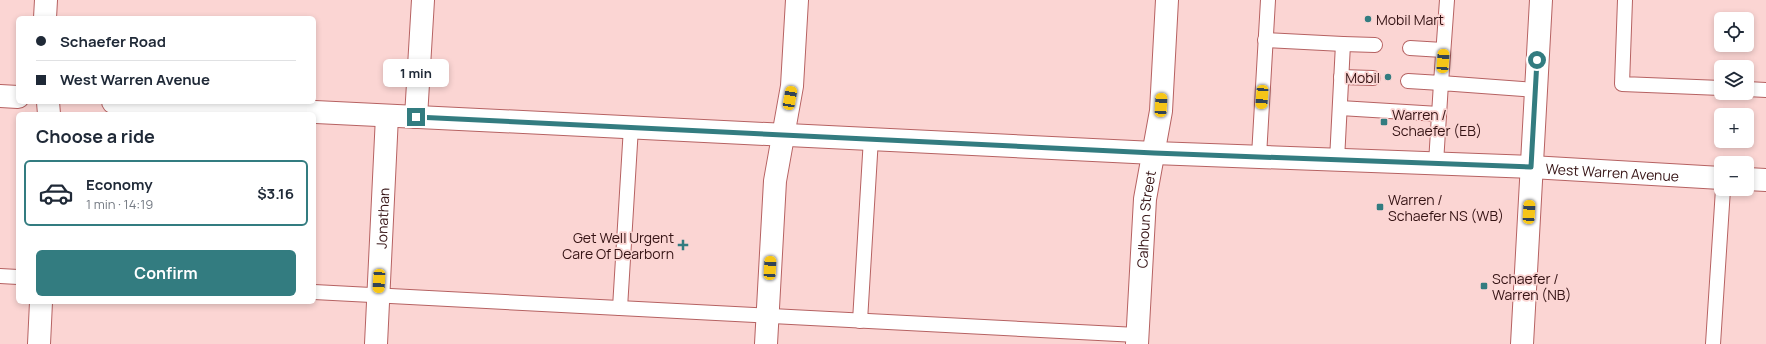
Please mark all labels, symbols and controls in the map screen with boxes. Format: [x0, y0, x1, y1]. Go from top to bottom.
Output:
place label: Mobil Mart [1376, 10, 1444, 29]
map controls [1714, 12, 1754, 196]
button: locate [1714, 12, 1754, 52]
marker: Mobil Mart [1363, 14, 1373, 24]
text: Schaefer Road [60, 31, 166, 52]
car [1436, 49, 1450, 73]
route start [1528, 51, 1546, 69]
callout: 1 min [383, 59, 449, 87]
button: layers [1714, 60, 1754, 100]
text: 1 min [400, 64, 432, 82]
place label: Mobil [1345, 68, 1380, 87]
text: West Warren Avenue [60, 69, 210, 90]
marker: Mobil [1383, 72, 1393, 82]
car [782, 85, 798, 111]
car [1255, 85, 1269, 109]
car [1154, 93, 1168, 117]
place label: Warren / Schaefer (EB) [1392, 105, 1482, 140]
route end [407, 108, 425, 126]
button: + [1714, 108, 1754, 148]
marker: Warren / Schaefer (EB) [1379, 117, 1389, 127]
text: Choose a ride [36, 124, 155, 148]
button: − [1714, 156, 1754, 196]
street label: West Warren Avenue [1545, 158, 1680, 185]
street label: Calhoun Street [1132, 168, 1160, 269]
text: Economy [86, 174, 153, 195]
icon: car [38, 175, 74, 211]
text: $3.16 [257, 183, 294, 204]
street label: Jonathan [371, 187, 393, 249]
place label: Warren / Schaefer NS (WB) [1388, 190, 1504, 225]
text: 1 min · 14:19 [86, 195, 153, 213]
car [1522, 200, 1536, 224]
marker: Warren / Schaefer NS (WB) [1375, 202, 1385, 212]
place label: Get Well Urgent Care Of Dearborn [562, 228, 674, 263]
marker: Get Well Urgent Care Of Dearborn [677, 239, 689, 251]
button: Confirm [36, 250, 296, 296]
car [763, 256, 777, 280]
car [372, 269, 386, 293]
place label: Schaefer / Warren (NB) [1492, 269, 1571, 304]
marker: Schaefer / Warren (NB) [1479, 281, 1489, 291]

